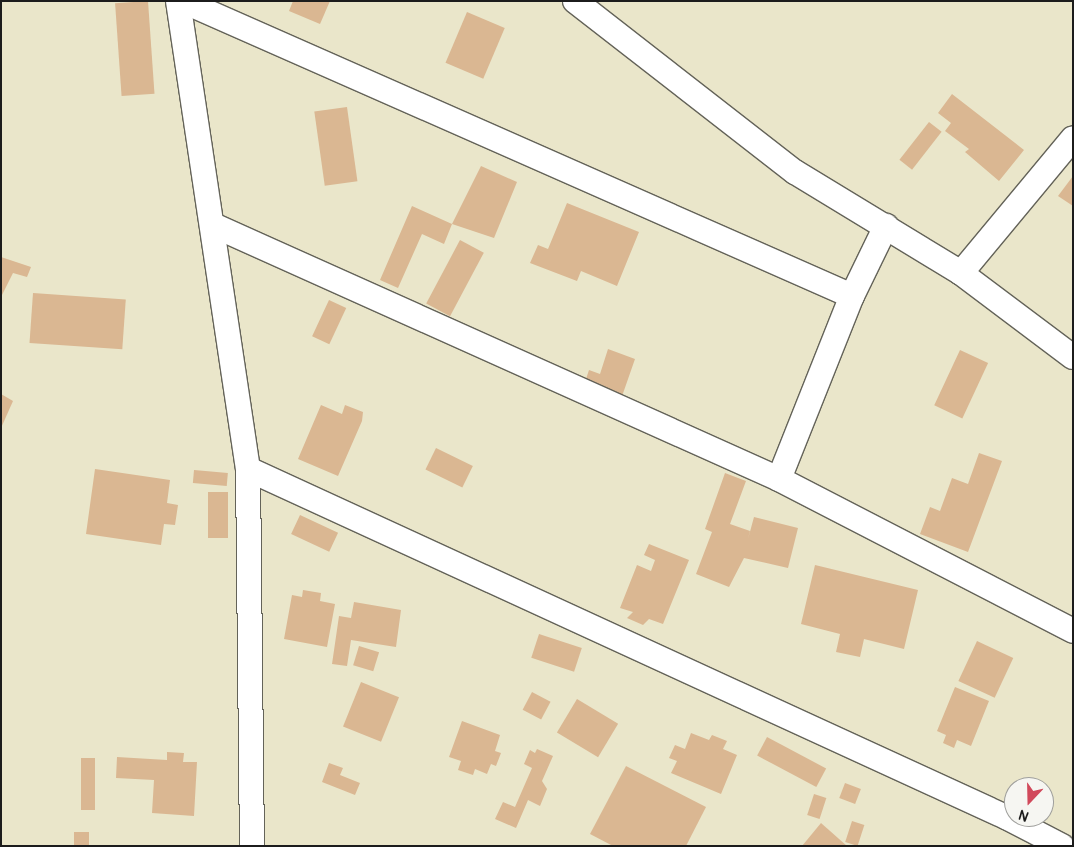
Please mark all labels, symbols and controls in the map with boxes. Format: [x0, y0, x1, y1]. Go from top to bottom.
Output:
north arrow [1004, 777, 1054, 827]
text: N [1016, 806, 1031, 825]

